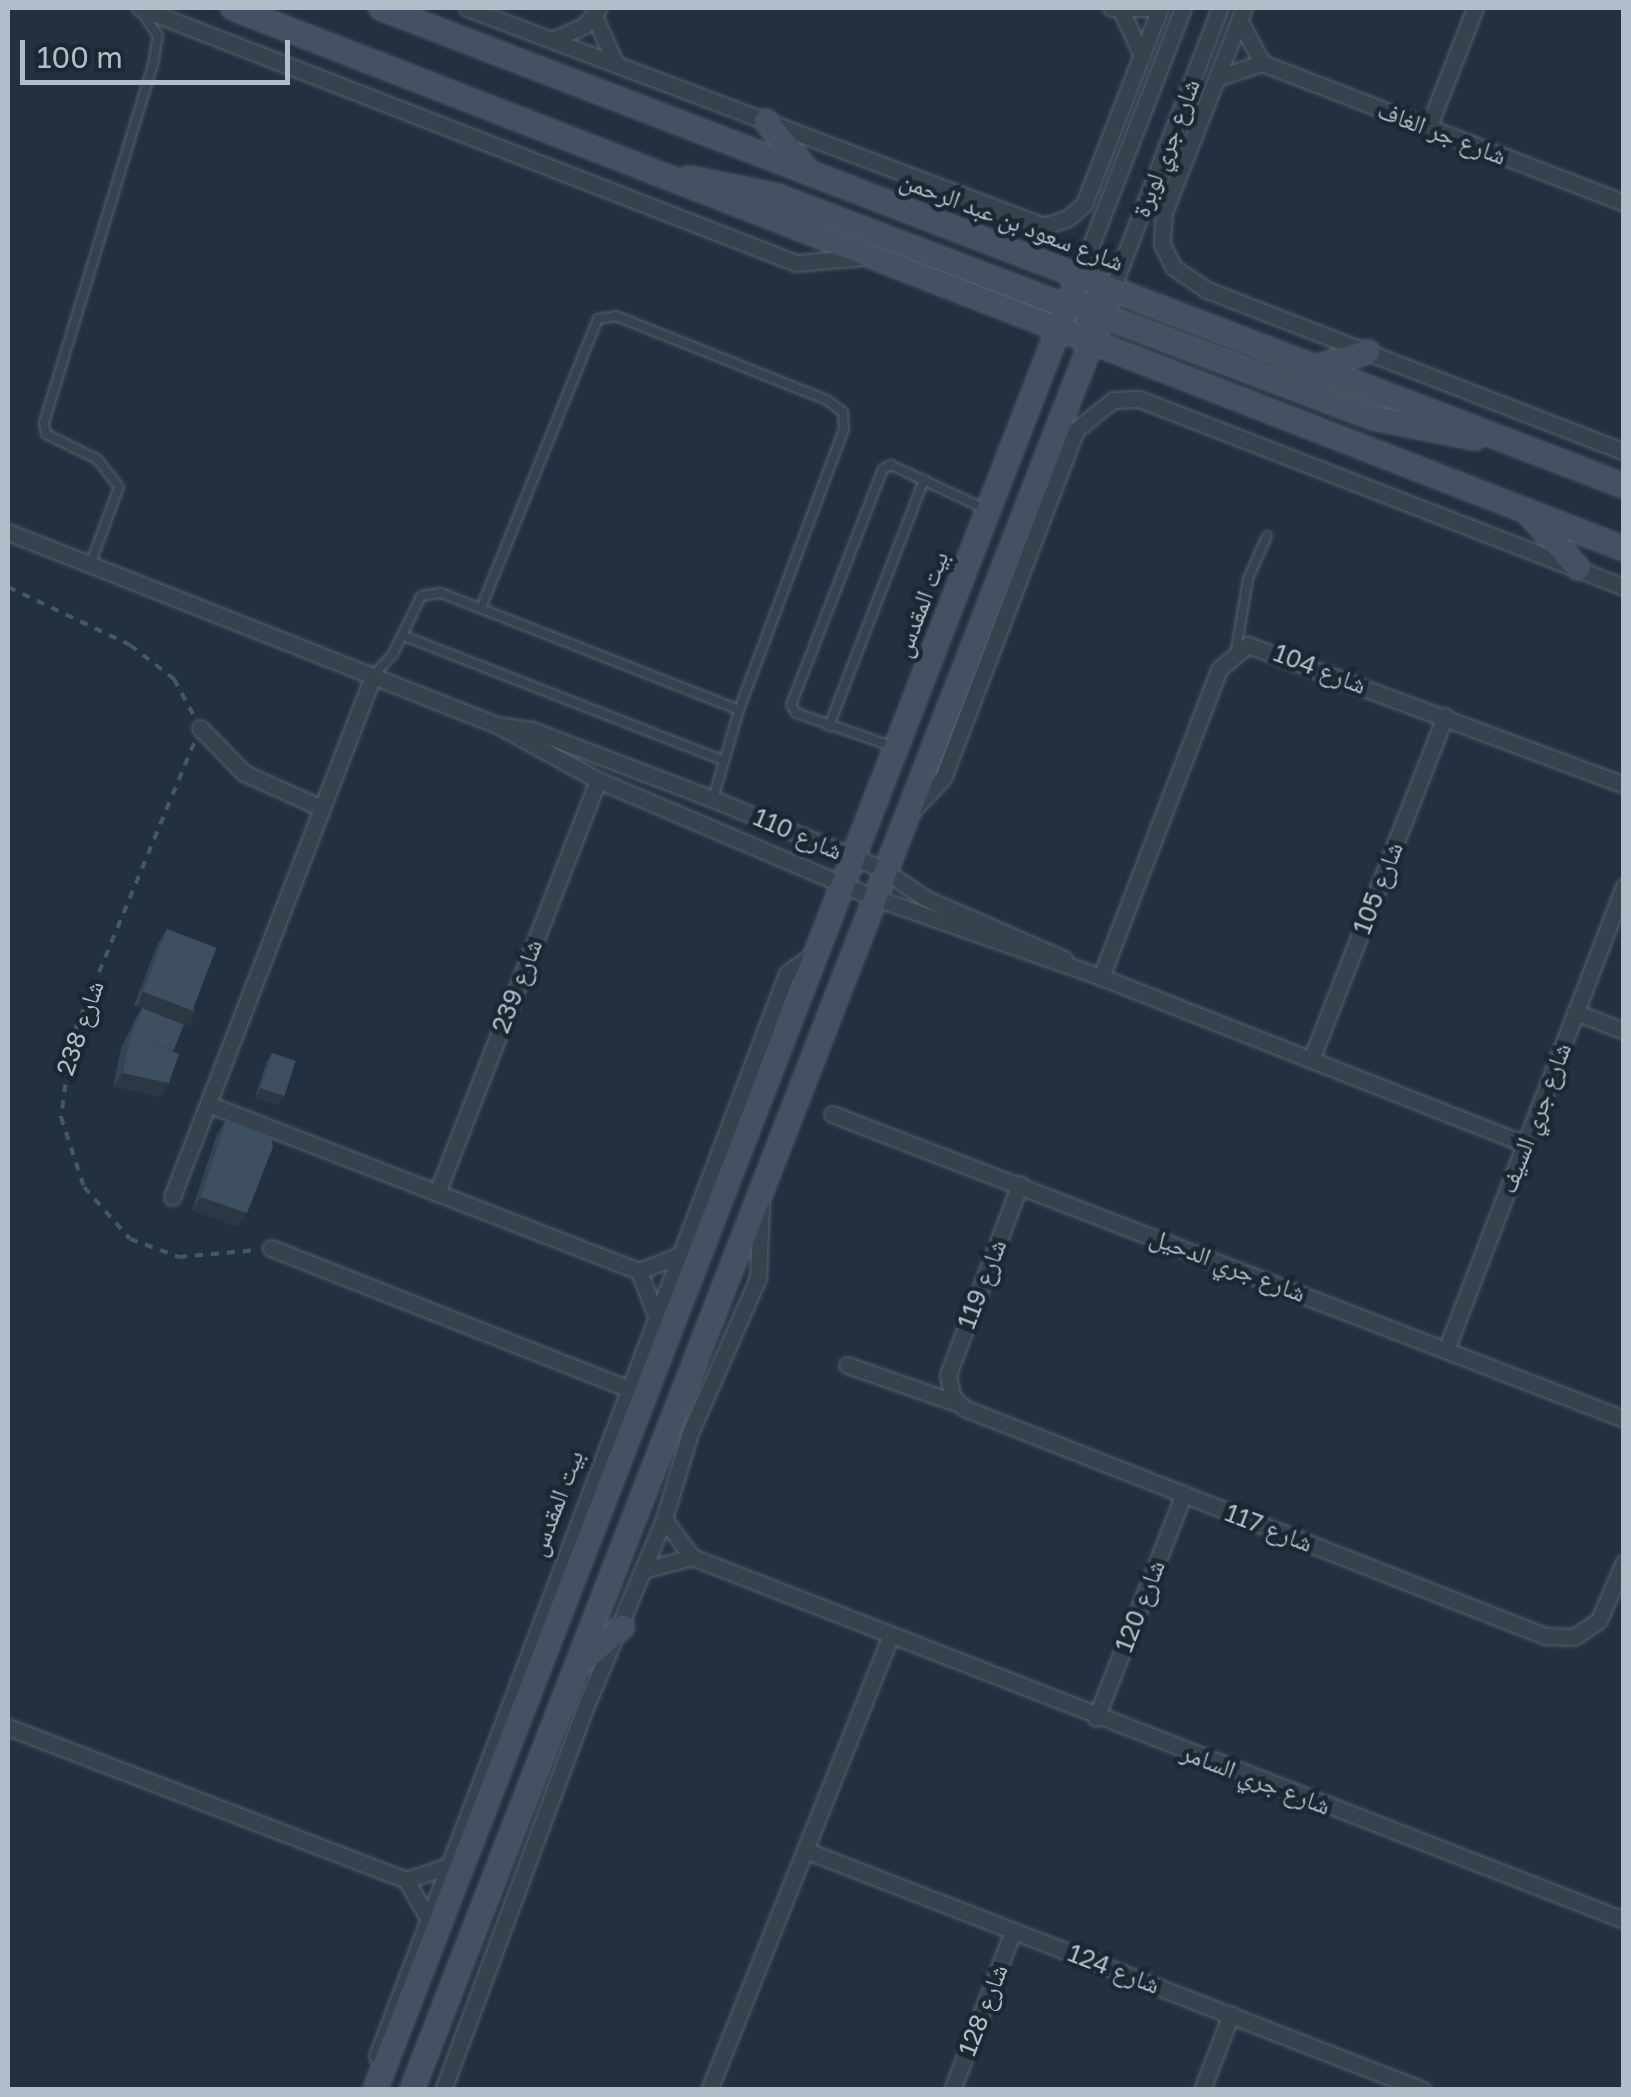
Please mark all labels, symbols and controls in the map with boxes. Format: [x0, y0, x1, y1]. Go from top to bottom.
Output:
scale bar [25, 20, 295, 82]
text: 100 m [37, 39, 123, 75]
street label: شارع جري لوبرة [1126, 75, 1206, 221]
street label: شارع جر الغاف [1374, 95, 1510, 171]
street label: شارع سعود بن عبد الرحمن [896, 165, 1128, 277]
street label: بيت المقدس [887, 547, 955, 661]
street label: شارع 104 [1270, 638, 1370, 700]
street label: شارع 110 [749, 802, 847, 866]
street label: شارع 105 [1347, 838, 1409, 938]
street label: شارع 239 [485, 935, 549, 1037]
street label: شارع 238 [50, 977, 110, 1079]
street label: شارع جري السيف [1493, 1039, 1577, 1197]
street label: شارع جري الدحيل [1146, 1222, 1310, 1308]
street label: شارع 119 [951, 1235, 1013, 1333]
street label: بيت المقدس [522, 1446, 590, 1560]
street label: شارع 117 [1221, 1498, 1317, 1558]
street label: شارع 120 [1109, 1556, 1171, 1656]
street label: شارع جري السامر [1177, 1737, 1335, 1821]
street label: شارع 124 [1064, 1938, 1164, 2000]
street label: شارع 128 [952, 1960, 1014, 2060]

